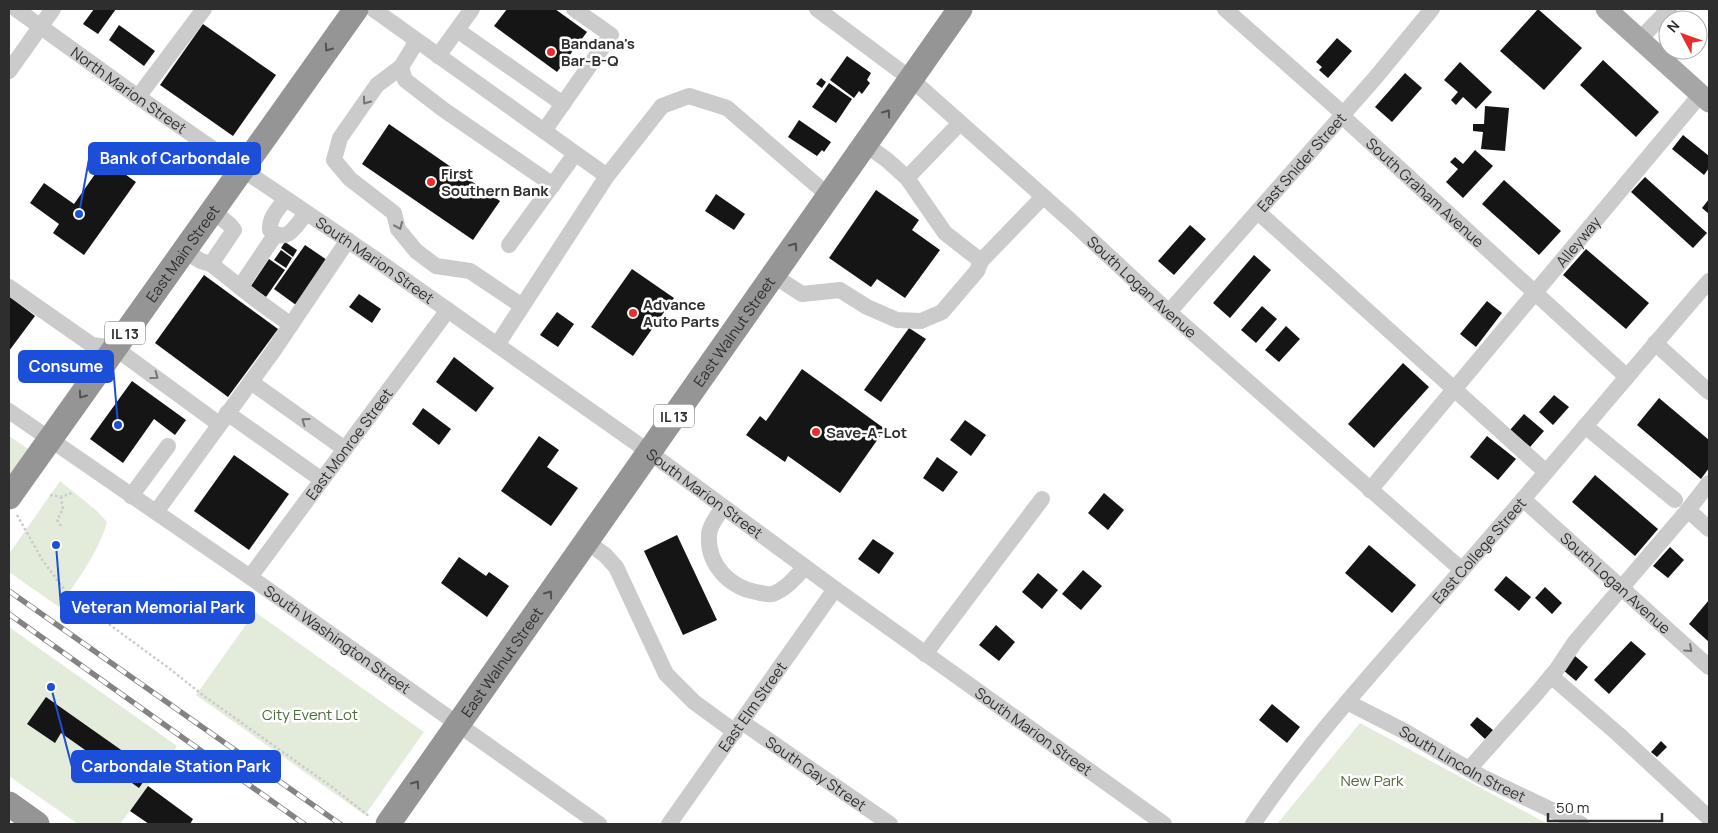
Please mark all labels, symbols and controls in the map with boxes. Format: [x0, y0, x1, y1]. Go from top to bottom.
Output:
north arrow [1658, 10, 1708, 60]
text: N [1662, 16, 1683, 36]
place label: Bandana's Bar-B-Q [561, 33, 635, 71]
street label: North Marion Street [67, 42, 191, 138]
one-way arrow [325, 43, 334, 52]
marker: Bandana's Bar-B-Q [545, 46, 557, 58]
one-way arrow [363, 95, 372, 105]
street label: East Snider Street [1252, 108, 1351, 216]
one-way arrow [881, 109, 890, 119]
street label: South Graham Avenue [1362, 133, 1489, 252]
callout: Bank of Carbondale [89, 143, 260, 174]
text: Bank of Carbondale [100, 147, 251, 169]
place label: First Southern Bank [441, 163, 549, 201]
marker: First Southern Bank [425, 176, 437, 188]
street label: East Main Street [141, 201, 224, 306]
street label: South Marion Street [312, 211, 439, 308]
street label: Alleyway [1551, 212, 1605, 271]
one-way arrow [392, 221, 403, 230]
street label: South Logan Avenue [1083, 231, 1202, 343]
one-way arrow [788, 243, 797, 252]
street label: East Walnut Street [688, 272, 780, 390]
place label: Advance Auto Parts [643, 294, 719, 332]
marker: Advance Auto Parts [627, 307, 639, 319]
road number: IL 13 [105, 322, 145, 344]
callout: Consume [19, 351, 113, 382]
text: Consume [29, 355, 103, 377]
one-way arrow [149, 371, 158, 379]
street label: East Monroe Street [300, 383, 397, 504]
one-way arrow [79, 389, 88, 398]
road number: IL 13 [654, 404, 694, 428]
one-way arrow [301, 418, 311, 427]
place label: Save-A-Lot [826, 422, 907, 443]
marker: Save-A-Lot [810, 426, 822, 438]
street label: South Marion Street [642, 443, 767, 543]
street label: East College Street [1427, 493, 1531, 608]
street label: South Logan Avenue [1556, 527, 1676, 638]
street label: South Washington Street [260, 580, 415, 698]
one-way arrow [543, 590, 552, 599]
callout: Veteran Memorial Park [61, 592, 254, 623]
text: Veteran Memorial Park [72, 596, 245, 618]
street label: East Walnut Street [456, 603, 548, 721]
one-way arrow [1684, 643, 1693, 652]
street label: East Elm Street [713, 657, 791, 756]
street label: South Marion Street [971, 682, 1097, 780]
park label: City Event Lot [262, 704, 358, 725]
street label: South Lincoln Street [1395, 720, 1529, 807]
street label: South Gay Street [761, 731, 871, 815]
callout: Carbondale Station Park [72, 751, 280, 782]
text: Carbondale Station Park [82, 755, 271, 777]
park label: New Park [1340, 770, 1404, 791]
one-way arrow [410, 780, 419, 790]
scale bar [1548, 790, 1662, 822]
text: 50 m [1556, 797, 1590, 818]

